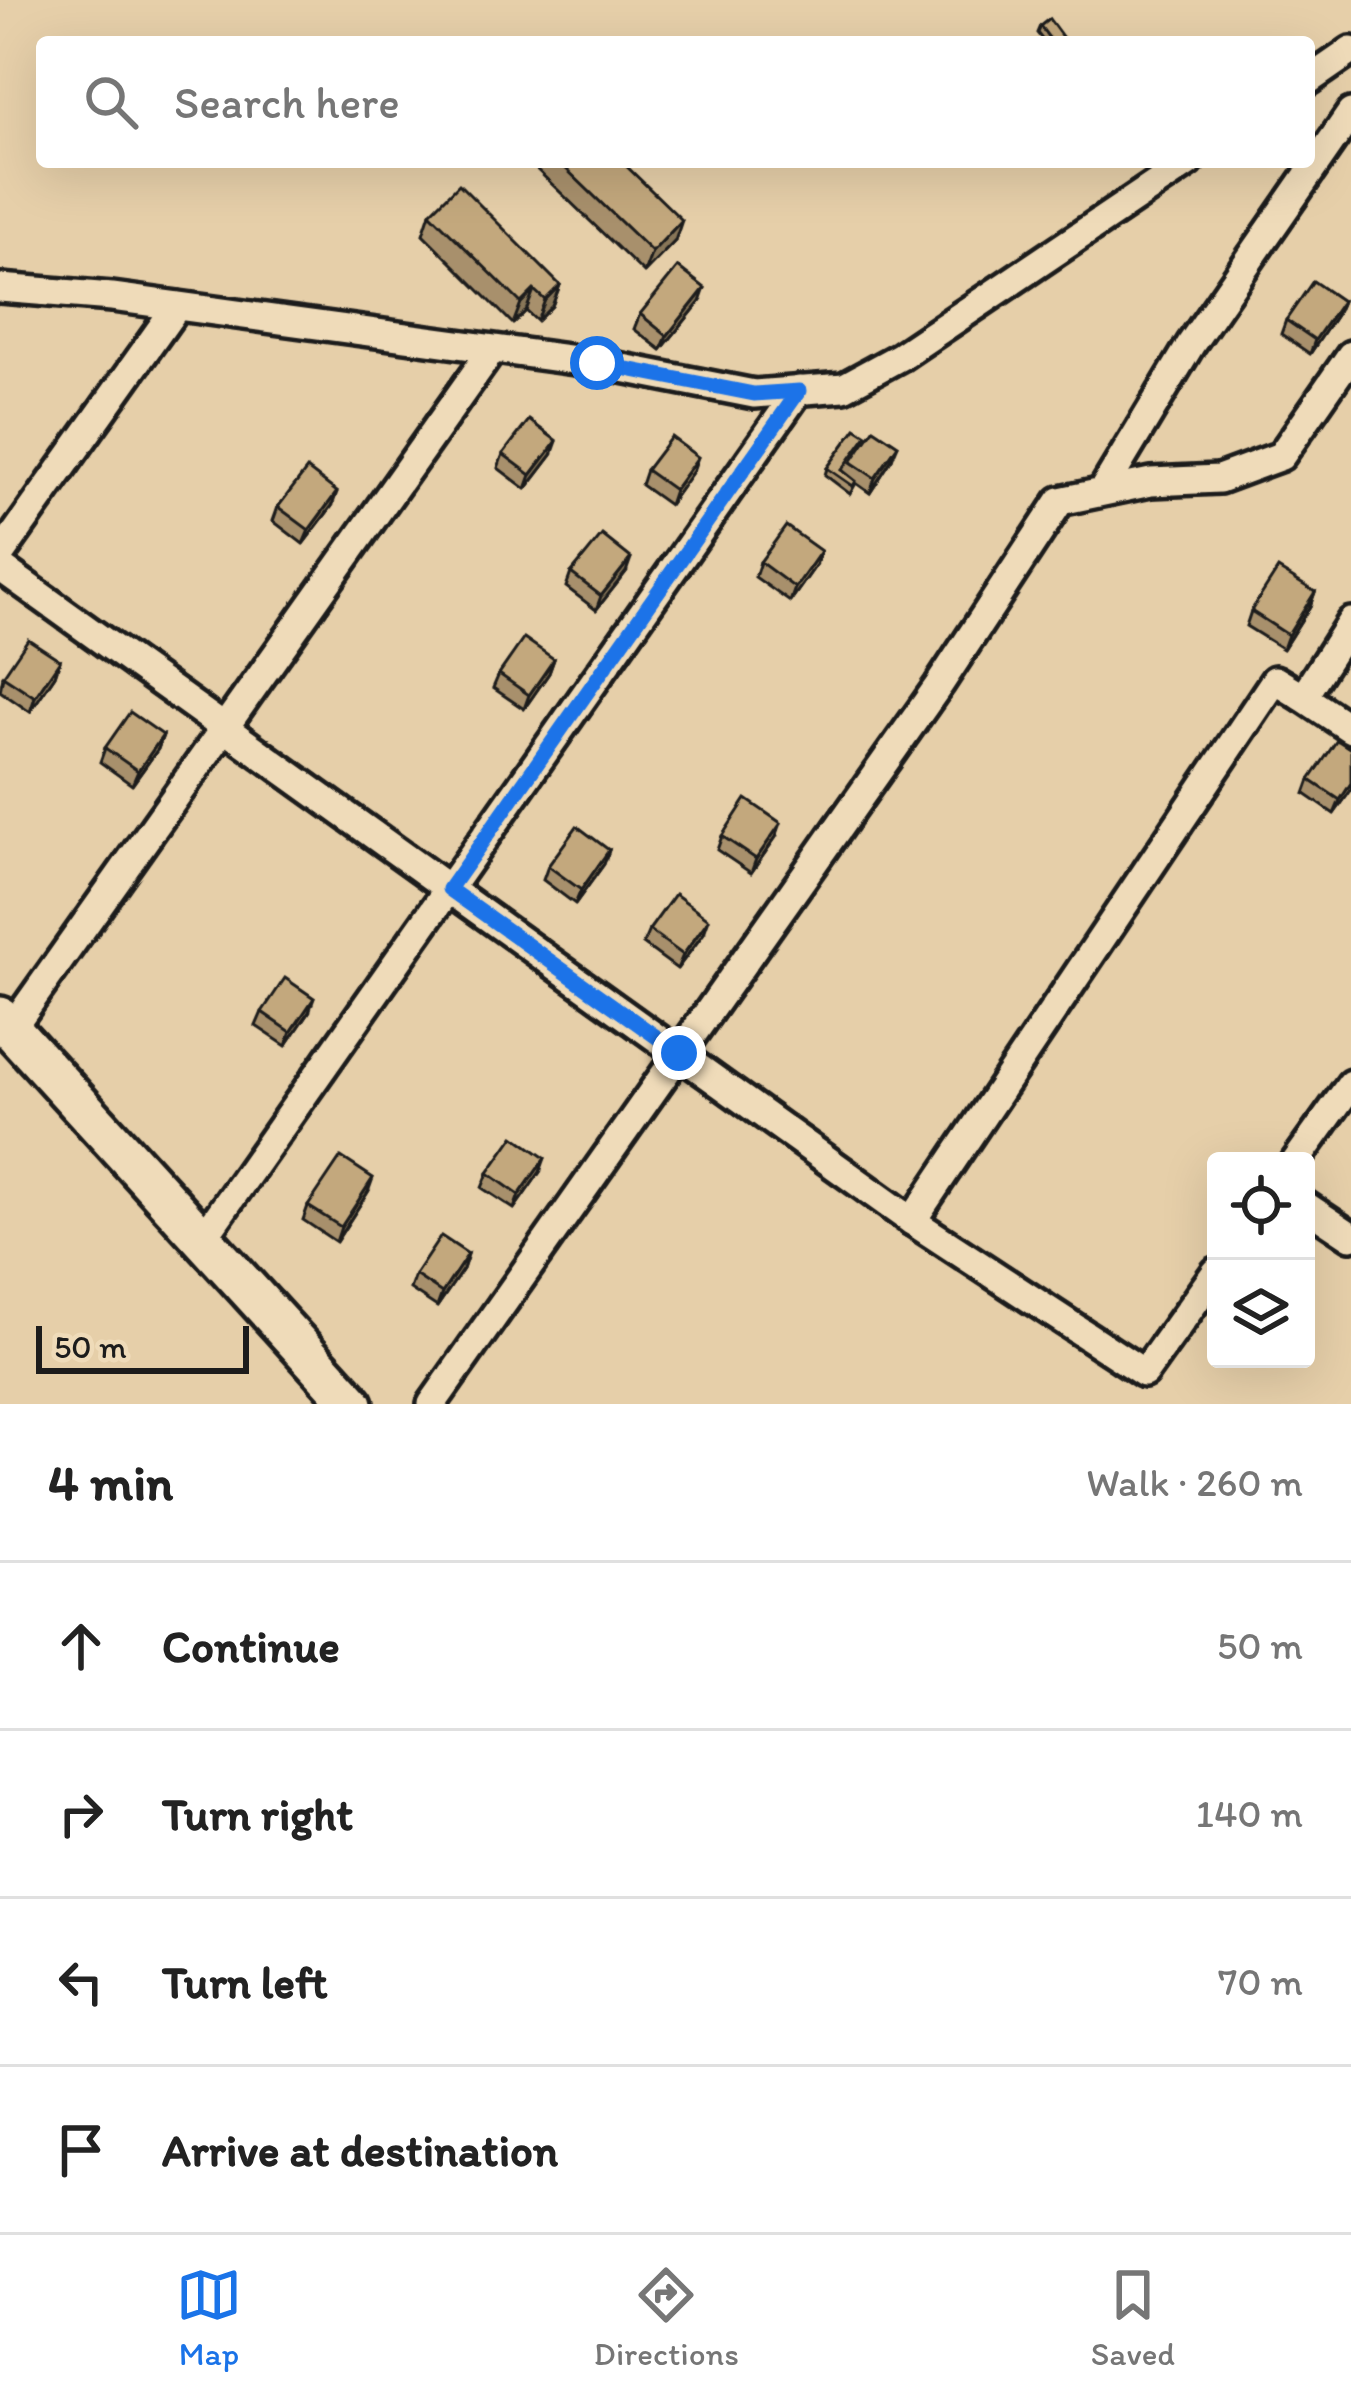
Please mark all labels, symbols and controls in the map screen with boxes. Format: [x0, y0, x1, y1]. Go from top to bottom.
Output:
search box [36, 36, 1315, 168]
icon: search [78, 69, 144, 135]
text: Search here [174, 75, 400, 129]
route start [570, 336, 624, 390]
route end [652, 1026, 706, 1080]
map controls [1207, 1152, 1315, 1368]
button: locate [1207, 1152, 1315, 1260]
button: layers [1207, 1260, 1315, 1368]
scale bar [36, 1320, 249, 1373]
text: 50 m [54, 1327, 127, 1366]
text: 4 min [48, 1452, 173, 1513]
text: Walk · 260 m [1086, 1459, 1303, 1506]
icon: ahead [48, 1613, 114, 1679]
text: Continue [162, 1619, 340, 1673]
text: 50 m [1217, 1622, 1303, 1669]
icon: right [48, 1781, 114, 1847]
text: Turn right [162, 1787, 353, 1841]
text: 140 m [1196, 1790, 1303, 1837]
icon: left [48, 1949, 114, 2015]
text: Turn left [162, 1955, 328, 2009]
text: 70 m [1218, 1958, 1303, 2005]
icon: arrive [48, 2117, 114, 2183]
text: Arrive at destination [162, 2123, 558, 2177]
tab: Map [176, 2262, 242, 2373]
tab: Directions [594, 2262, 739, 2373]
tab: Saved [1091, 2262, 1175, 2373]

